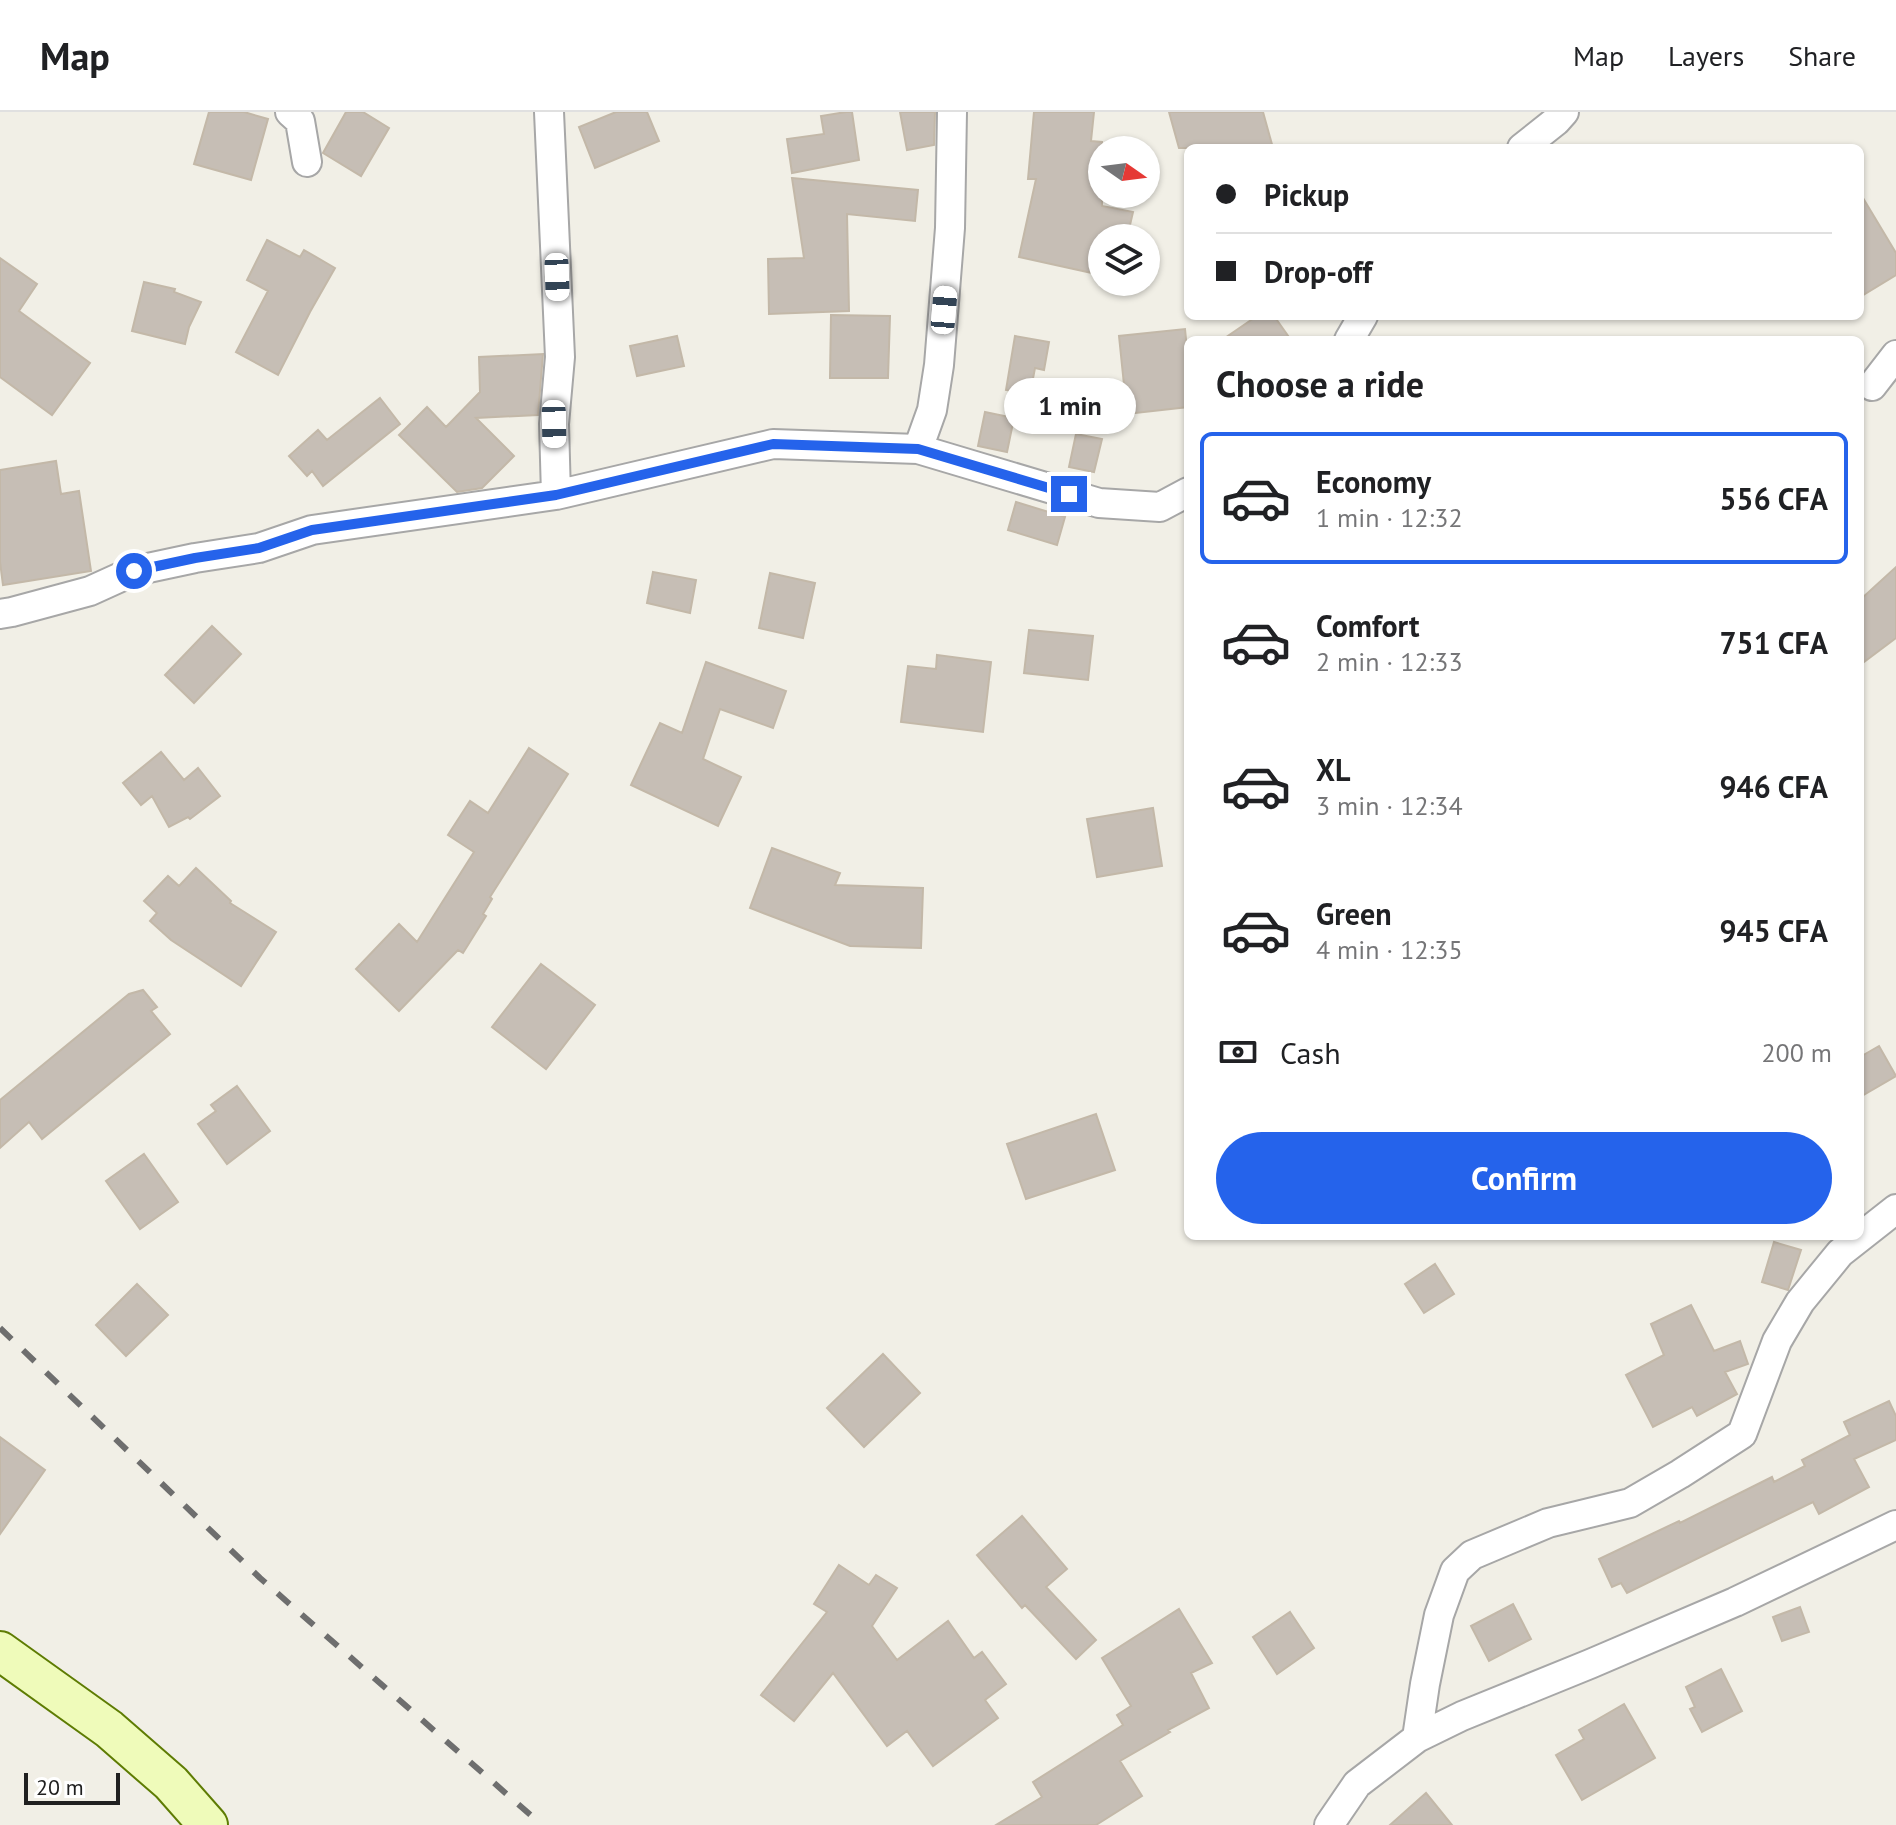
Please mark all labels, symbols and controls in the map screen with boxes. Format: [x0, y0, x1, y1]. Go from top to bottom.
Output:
text: Map [40, 31, 110, 80]
text: Map [1573, 37, 1624, 74]
text: Layers [1668, 37, 1744, 74]
text: Share [1788, 37, 1856, 74]
north arrow [1088, 136, 1160, 208]
map controls [1088, 136, 1160, 296]
text: Pickup [1264, 175, 1349, 214]
button: layers [1088, 224, 1160, 296]
text: Drop-off [1264, 252, 1372, 291]
car [544, 253, 570, 301]
car [930, 285, 958, 335]
text: Choose a ride [1216, 360, 1424, 407]
callout: 1 min [1003, 378, 1135, 434]
text: 1 min [1038, 389, 1102, 422]
car [542, 400, 566, 448]
icon: car [1220, 462, 1292, 534]
text: Economy [1316, 462, 1431, 501]
route end [1051, 476, 1087, 512]
text: 556 CFA [1720, 479, 1828, 518]
text: 1 min · 12:32 [1316, 501, 1463, 534]
route start [116, 553, 152, 589]
icon: car [1220, 606, 1292, 678]
text: Comfort [1316, 606, 1419, 645]
text: 751 CFA [1720, 623, 1828, 662]
text: 2 min · 12:33 [1316, 645, 1463, 678]
icon: car [1220, 750, 1292, 822]
text: XL [1316, 750, 1350, 789]
text: 946 CFA [1720, 767, 1828, 806]
text: 3 min · 12:34 [1316, 789, 1463, 822]
icon: car [1220, 894, 1292, 966]
text: Green [1316, 894, 1391, 933]
text: 945 CFA [1720, 911, 1828, 950]
text: 4 min · 12:35 [1316, 933, 1463, 966]
icon: cash [1216, 1030, 1260, 1074]
text: Cash [1280, 1033, 1341, 1072]
text: 200 m [1761, 1036, 1832, 1069]
button: Confirm [1216, 1132, 1832, 1224]
scale bar [24, 1769, 120, 1805]
text: 20 m [36, 1773, 84, 1801]

